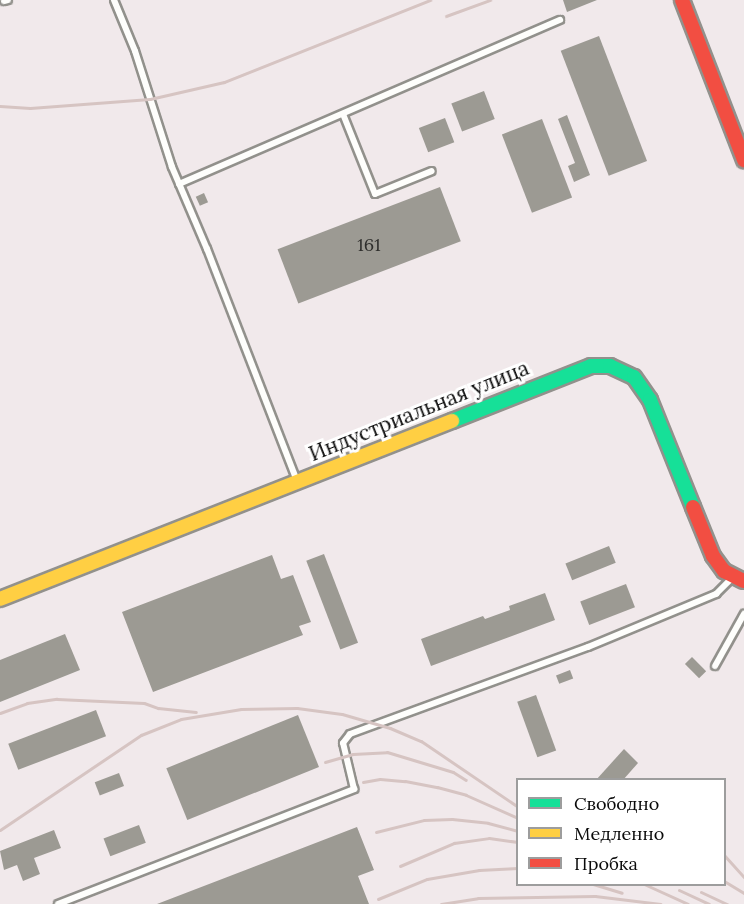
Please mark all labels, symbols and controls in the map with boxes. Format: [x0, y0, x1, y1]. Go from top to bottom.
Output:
house number: 161 [357, 234, 381, 256]
street label: Индустриальная улица [305, 355, 533, 467]
legend [516, 778, 726, 886]
text: Свободно [574, 792, 659, 815]
text: Медленно [574, 822, 664, 845]
text: Пробка [574, 852, 638, 875]

